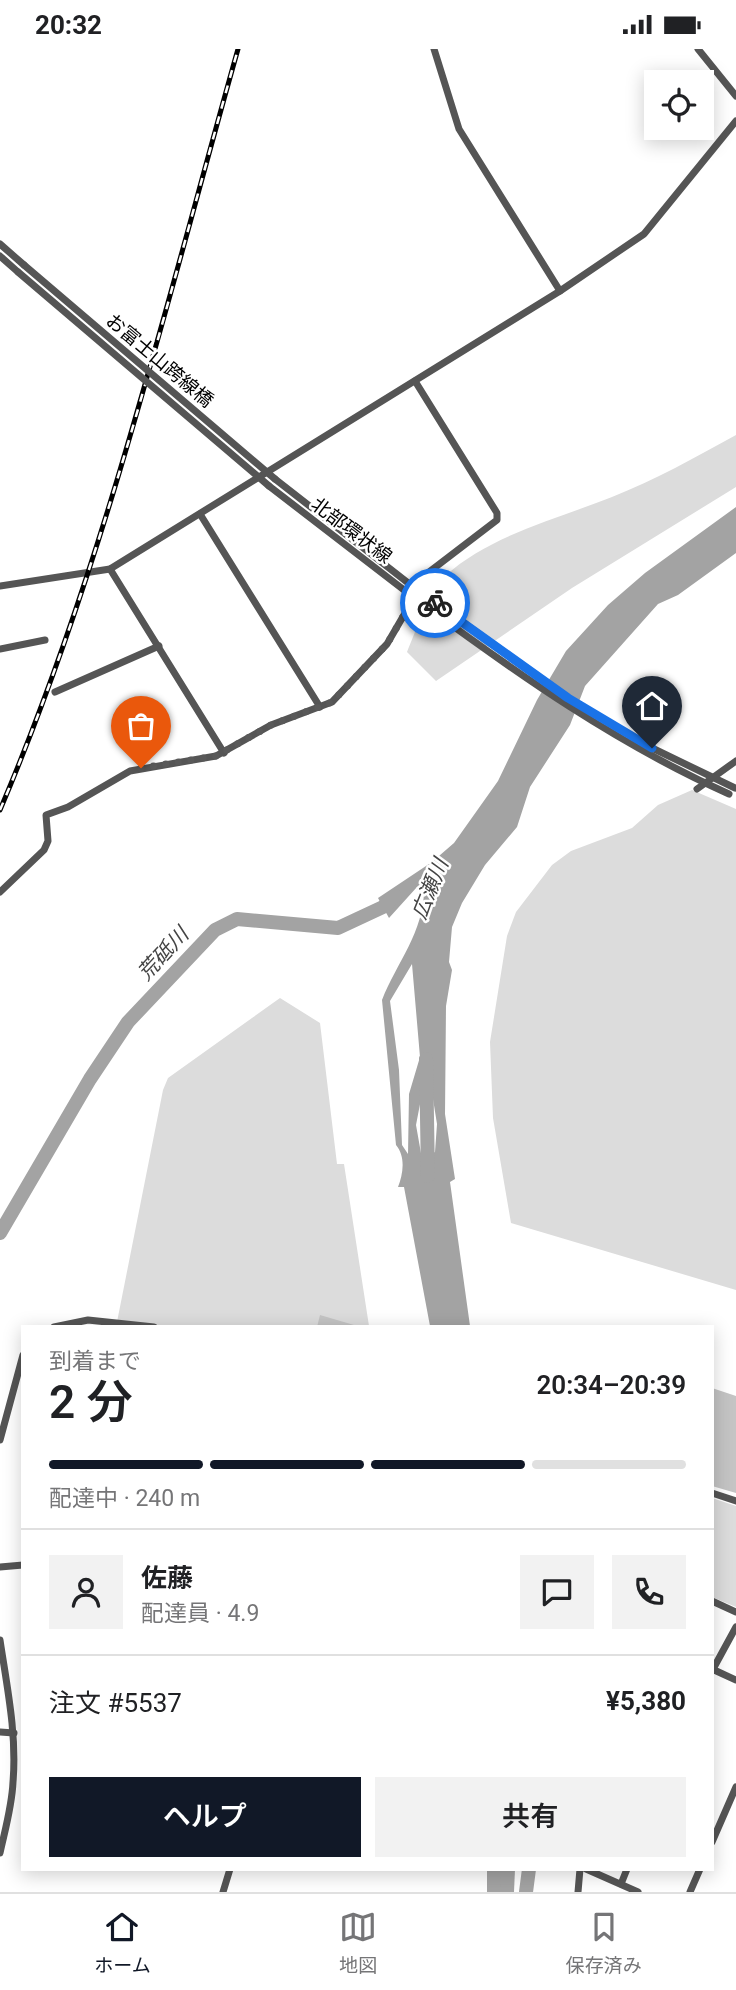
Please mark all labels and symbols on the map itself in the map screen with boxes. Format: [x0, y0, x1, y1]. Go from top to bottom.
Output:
street label: お富士山跨線橋 [101, 309, 218, 412]
street label: 北部環状線 [307, 493, 397, 568]
courier [400, 568, 470, 638]
pin [622, 676, 682, 748]
pin [111, 696, 171, 768]
water label: 広瀬川 [407, 853, 454, 923]
water label: 荒砥川 [133, 921, 195, 985]

